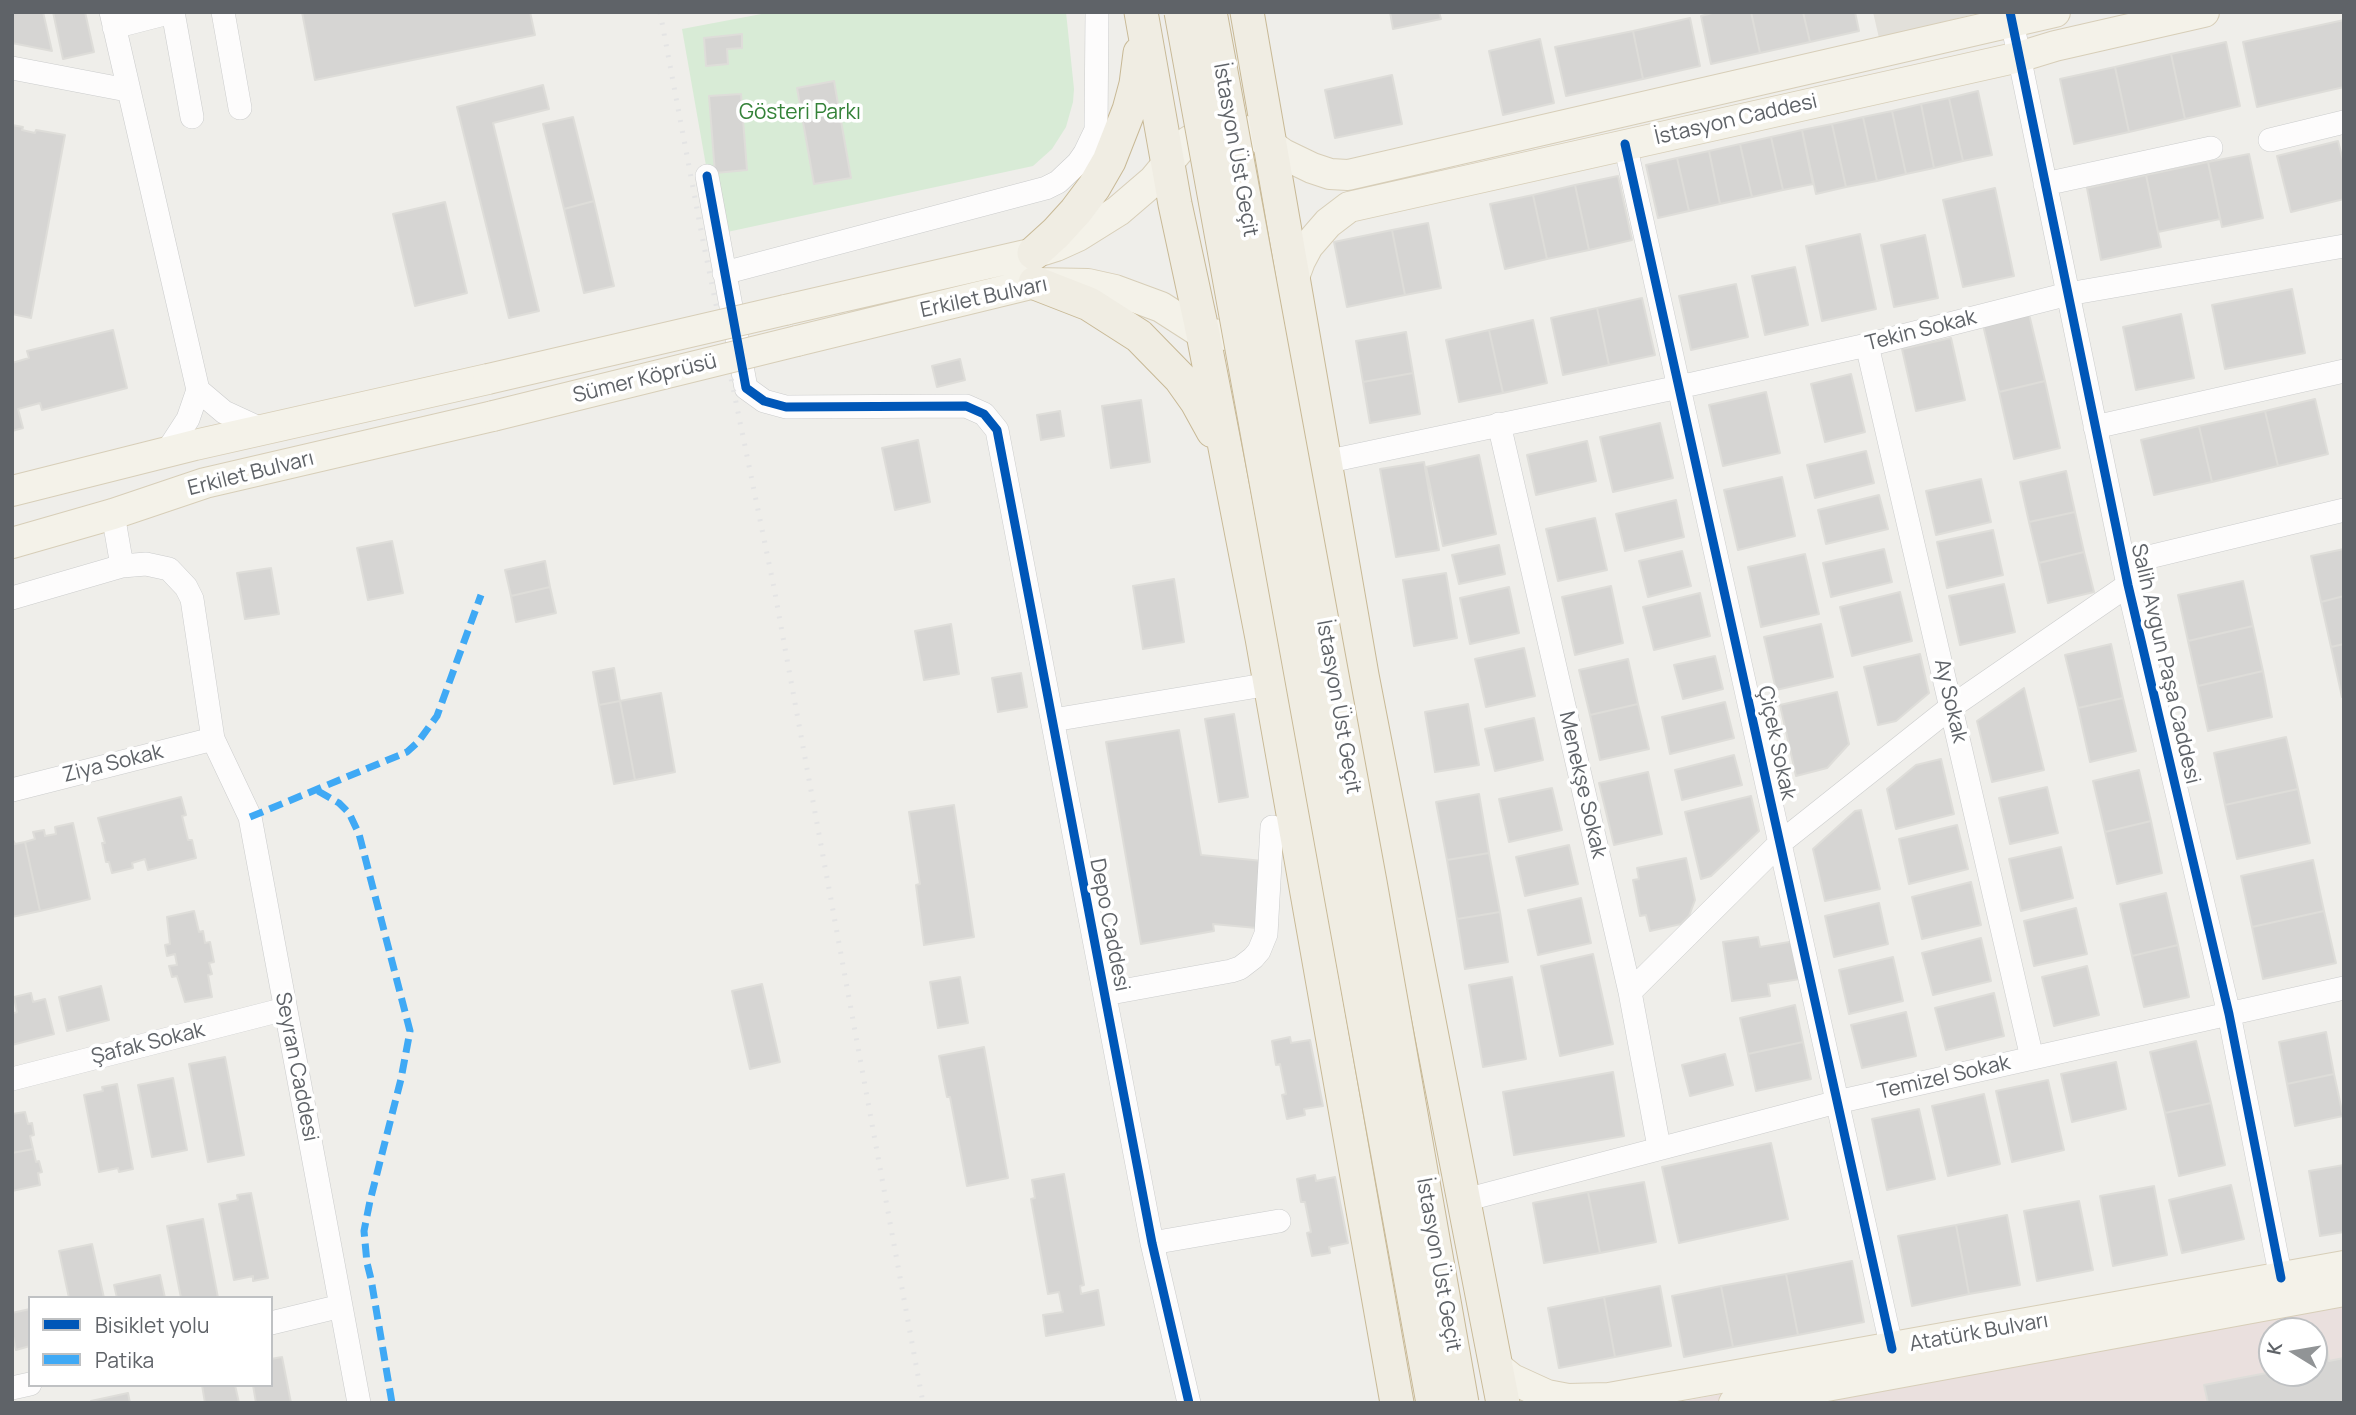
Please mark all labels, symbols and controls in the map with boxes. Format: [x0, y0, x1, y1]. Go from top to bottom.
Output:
street label: İstasyon Üst Geçit [1207, 61, 1263, 239]
street label: İstasyon Caddesi [1652, 89, 1820, 151]
park label: Gösteri Parkı [739, 100, 861, 126]
street label: Erkilet Bulvarı [918, 272, 1050, 324]
street label: Tekin Sokak [1863, 305, 1979, 357]
street label: Sümer Köprüsü [571, 349, 719, 409]
street label: Erkilet Bulvarı [185, 446, 317, 502]
street label: Salih Avgun Paşa Caddesi [2125, 541, 2205, 787]
street label: İstasyon Üst Geçit [1310, 618, 1366, 796]
street label: Ay Sokak [1928, 657, 1972, 745]
street label: Çiçek Sokak [1752, 684, 1800, 802]
street label: Menekşe Sokak [1553, 709, 1611, 861]
street label: Ziya Sokak [60, 739, 166, 789]
street label: Depo Caddesi [1084, 856, 1134, 994]
street label: Seyran Caddesi [269, 990, 323, 1144]
street label: Şafak Sokak [89, 1018, 207, 1070]
street label: Temizel Sokak [1875, 1051, 2013, 1105]
street label: İstasyon Üst Geçit [1410, 1176, 1466, 1354]
legend [28, 1296, 273, 1387]
street label: Atatürk Bulvarı [1908, 1308, 2050, 1358]
text: Bisiklet yolu [95, 1311, 209, 1339]
north arrow [2258, 1317, 2328, 1387]
text: K [2260, 1340, 2288, 1357]
text: Patika [95, 1346, 154, 1374]

